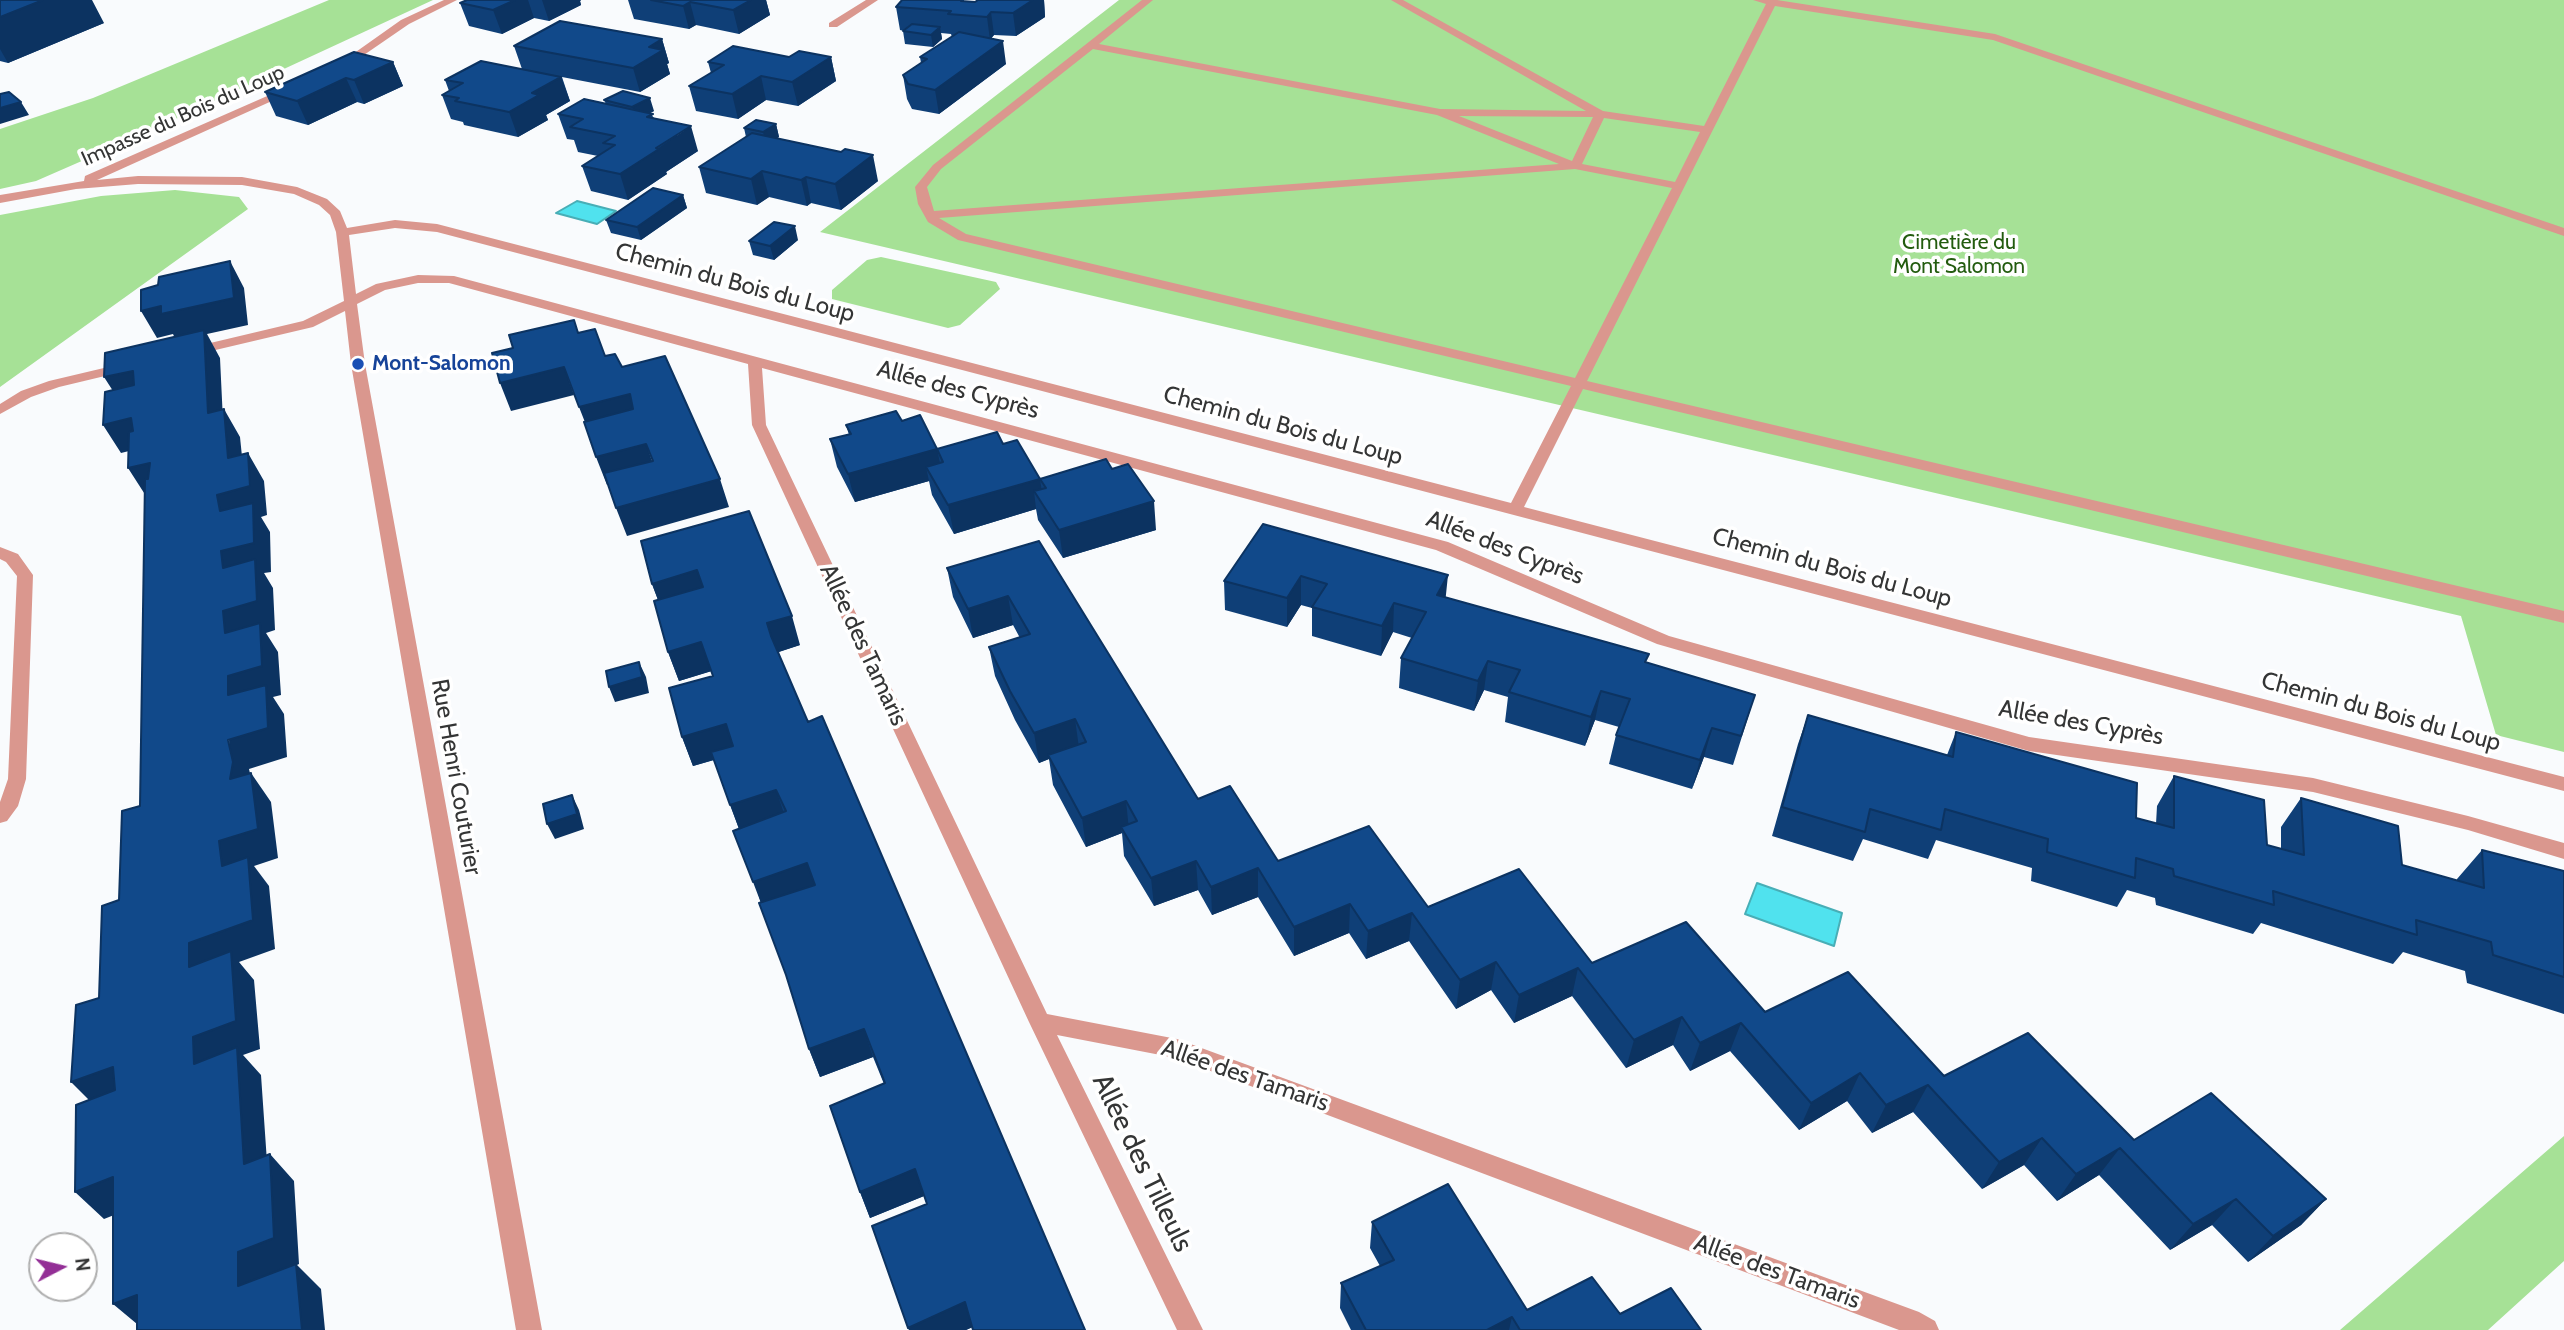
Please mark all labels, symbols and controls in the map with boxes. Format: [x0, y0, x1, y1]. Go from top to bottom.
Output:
street label: Impasse du Bois du Loup [78, 60, 288, 172]
park label: Cimetière du Mont Salomon [1893, 230, 2025, 280]
street label: Chemin du Bois du Loup [612, 237, 858, 329]
place label: Mont-Salomon [372, 351, 510, 377]
street label: Allée des Cyprès [874, 355, 1042, 425]
marker: Mont-Salomon [350, 356, 366, 372]
street label: Chemin du Bois du Loup [1160, 380, 1406, 472]
street label: Allée des Cyprès [1422, 505, 1588, 591]
street label: Chemin du Bois du Loup [1709, 522, 1955, 614]
street label: Allée des Tamaris [813, 560, 913, 730]
street label: Chemin du Bois du Loup [2258, 666, 2504, 758]
street label: Rue Henri Couturier [425, 677, 487, 877]
street label: Allée des Cyprès [1997, 694, 2165, 752]
street label: Allée des Tamaris [1158, 1034, 1332, 1118]
street label: Allée des Tilleuls [1084, 1069, 1200, 1257]
street label: Allée des Tamaris [1690, 1229, 1864, 1315]
north arrow [28, 1232, 98, 1302]
text: N [70, 1257, 95, 1273]

